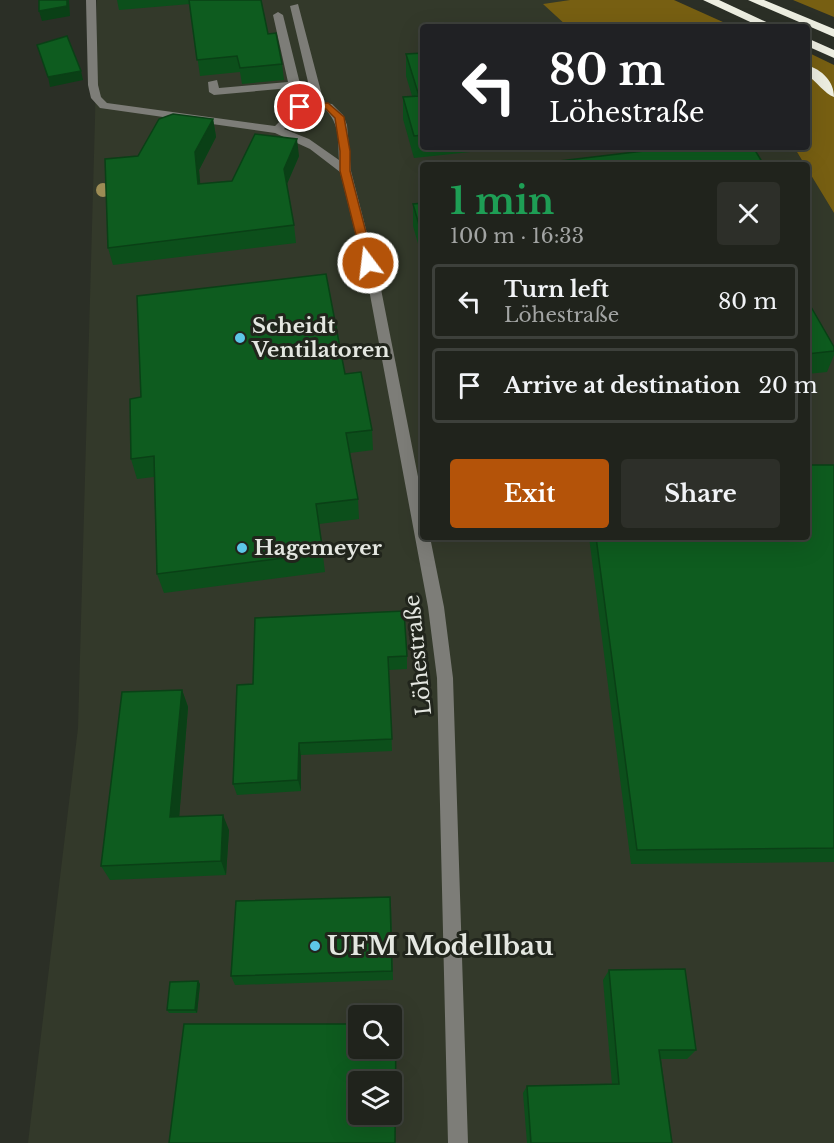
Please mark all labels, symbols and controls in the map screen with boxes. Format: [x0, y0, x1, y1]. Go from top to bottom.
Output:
text: 80 m [549, 44, 665, 96]
icon: left [450, 48, 528, 126]
pin [274, 81, 325, 132]
icon: arrive [283, 90, 316, 123]
text: Löhestraße [549, 96, 705, 129]
text: 1 min [450, 179, 554, 224]
button: close [717, 182, 780, 245]
text: 100 m · 16:33 [450, 224, 584, 248]
position arrow [336, 231, 400, 295]
text: Turn left [504, 276, 609, 303]
icon: left [453, 285, 486, 318]
text: 80 m [718, 288, 777, 315]
text: Löhestraße [504, 303, 619, 327]
place label: Scheidt Ventilatoren [251, 313, 390, 363]
marker: Scheidt Ventilatoren [233, 331, 247, 345]
icon: arrive [453, 369, 486, 402]
text: Arrive at destination [504, 372, 741, 399]
text: 20 m [759, 372, 818, 399]
button: Exit [450, 459, 609, 528]
button: Share [621, 459, 780, 528]
place label: Hagemeyer [254, 535, 383, 561]
marker: Hagemeyer [235, 541, 249, 555]
street label: Löhestraße [399, 593, 437, 717]
place label: UFM Modellbau [327, 930, 554, 962]
marker: UFM Modellbau [308, 939, 322, 953]
map controls [348, 1005, 402, 1125]
button: search [348, 1005, 402, 1059]
button: layers [348, 1071, 402, 1125]

